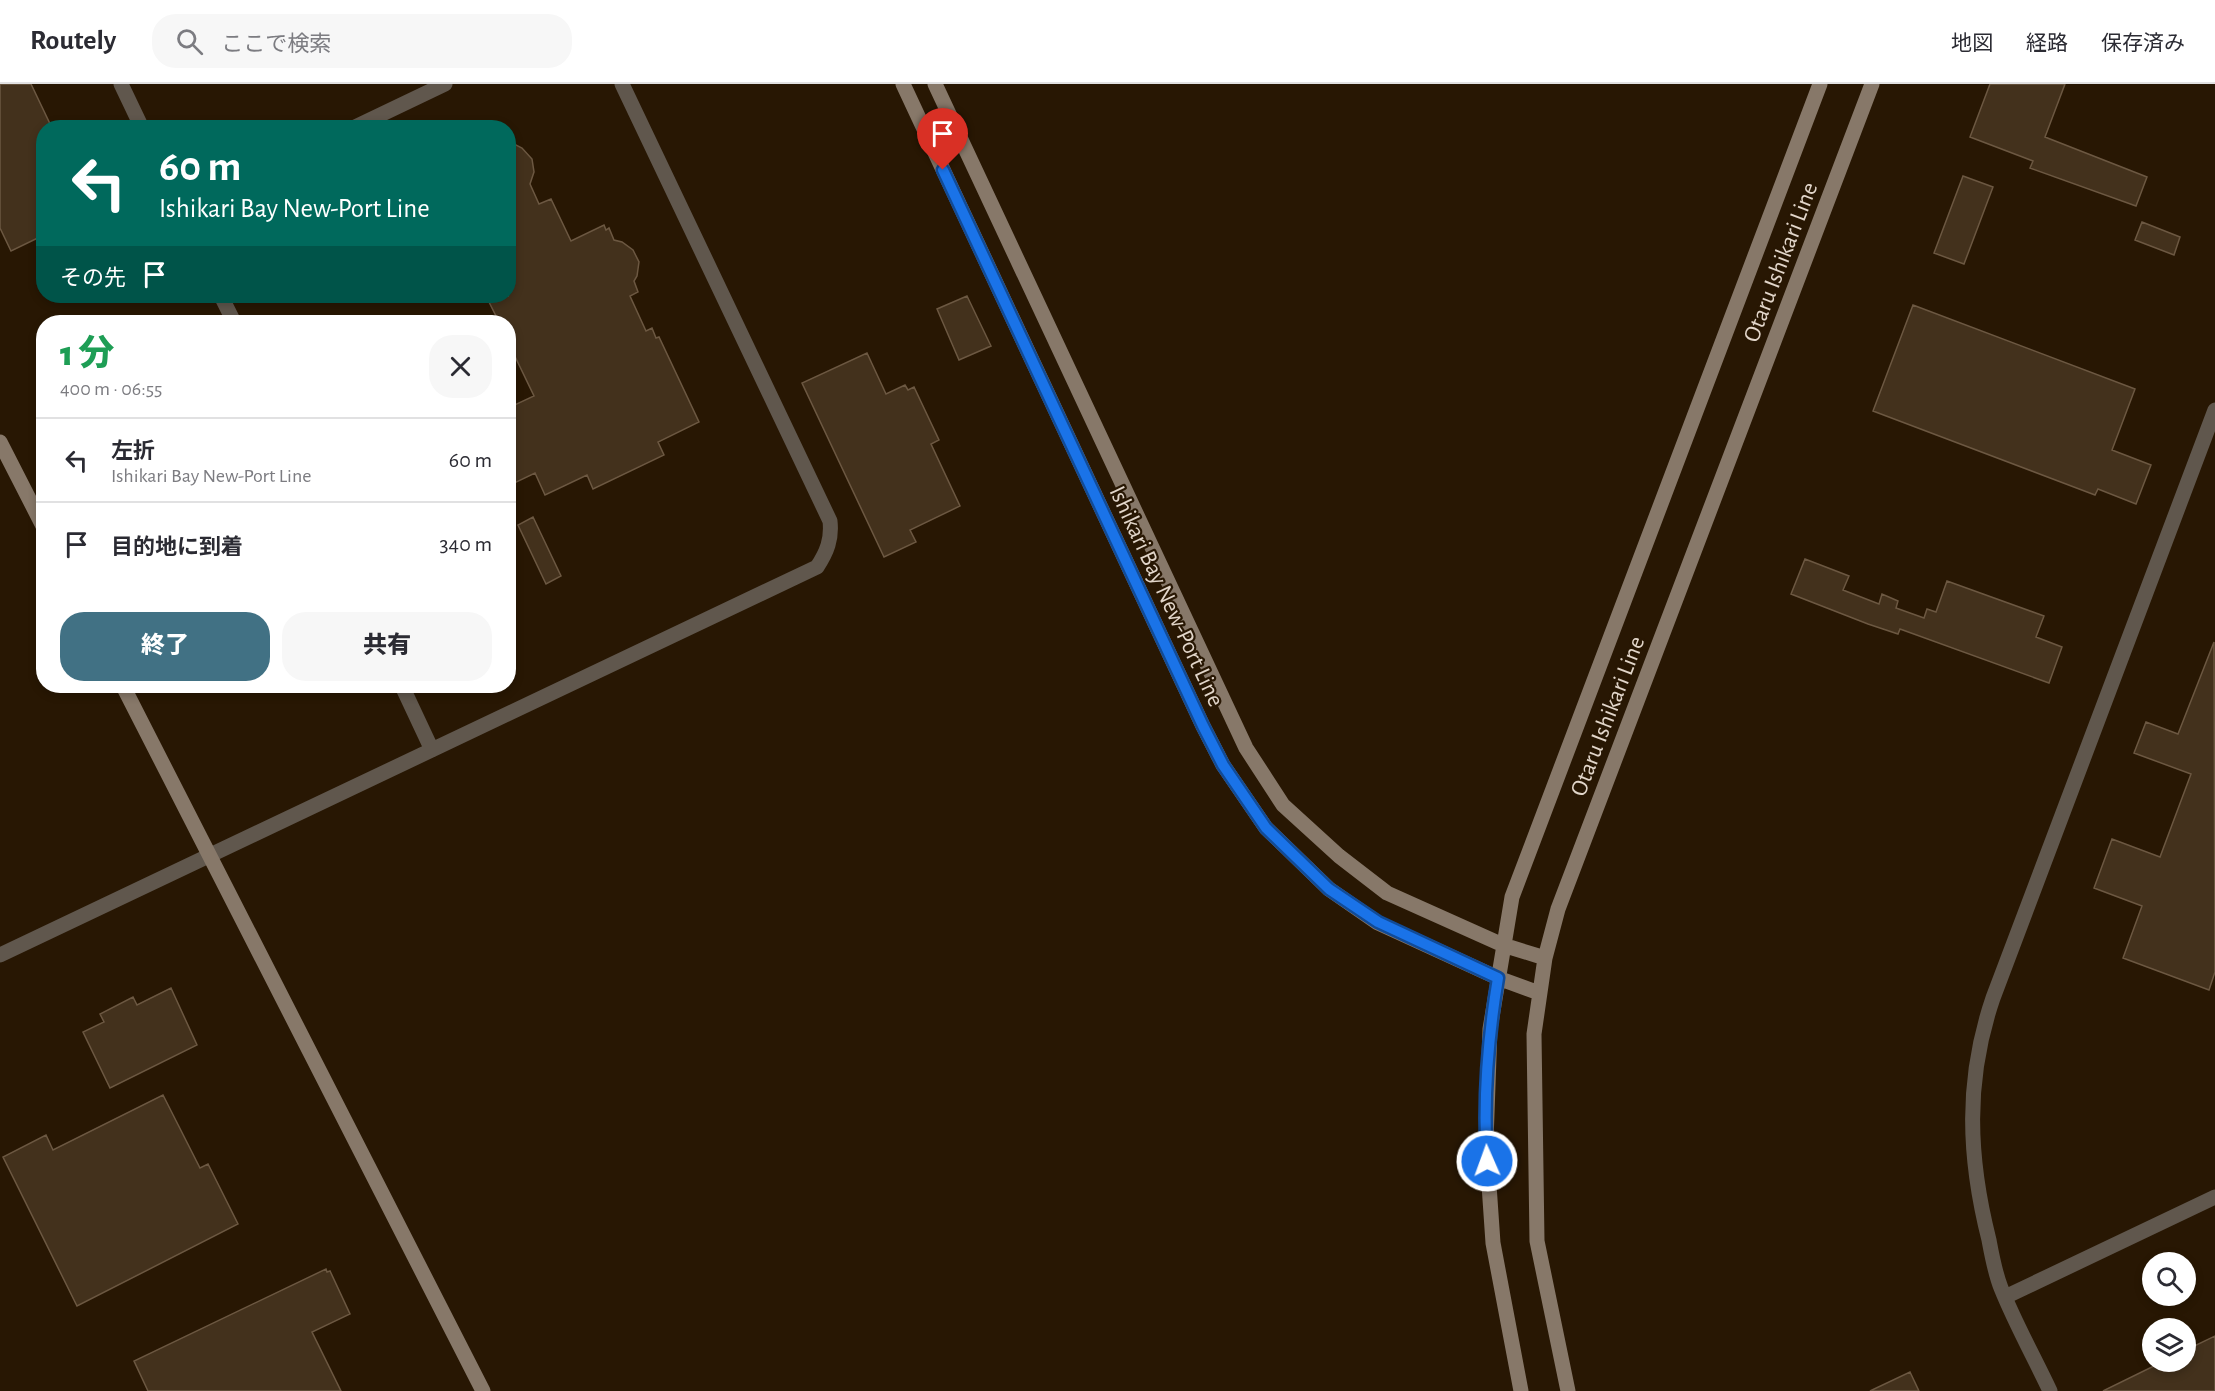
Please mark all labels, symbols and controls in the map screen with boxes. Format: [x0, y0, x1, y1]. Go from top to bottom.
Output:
search box [152, 14, 572, 68]
icon: search [173, 25, 206, 58]
text: Routely [30, 27, 116, 55]
text: ここで検索 [221, 33, 331, 55]
text: 地図 [1951, 33, 1993, 54]
text: 経路 [2026, 33, 2068, 54]
text: 保存済み [2101, 33, 2185, 54]
pin [917, 108, 968, 170]
icon: arrive [926, 117, 959, 150]
icon: left [60, 144, 138, 222]
text: 60 m [159, 146, 241, 188]
street label: Otaru Ishikari Line [1739, 179, 1822, 345]
text: Ishikari Bay New-Port Line [159, 195, 430, 222]
icon: arrive [138, 258, 171, 291]
text: その先 [60, 267, 126, 289]
button: close [429, 335, 492, 398]
text: 1 分 [60, 336, 114, 372]
text: 400 m · 06:55 [60, 379, 162, 399]
text: 左折 [111, 440, 155, 462]
icon: left [60, 444, 93, 477]
text: 60 m [449, 449, 492, 471]
text: Ishikari Bay New-Port Line [111, 466, 311, 486]
street label: Ishikari Bay New-Port Line [1104, 482, 1228, 710]
icon: arrive [60, 528, 93, 561]
text: 340 m [440, 533, 492, 555]
text: 目的地に到着 [111, 536, 243, 558]
button: 終了 [60, 612, 270, 681]
button: 共有 [282, 612, 492, 681]
street label: Otaru Ishikari Line [1566, 633, 1649, 799]
position arrow [1455, 1129, 1519, 1193]
map controls [2142, 1252, 2196, 1372]
button: search [2142, 1252, 2196, 1306]
button: layers [2142, 1318, 2196, 1372]

